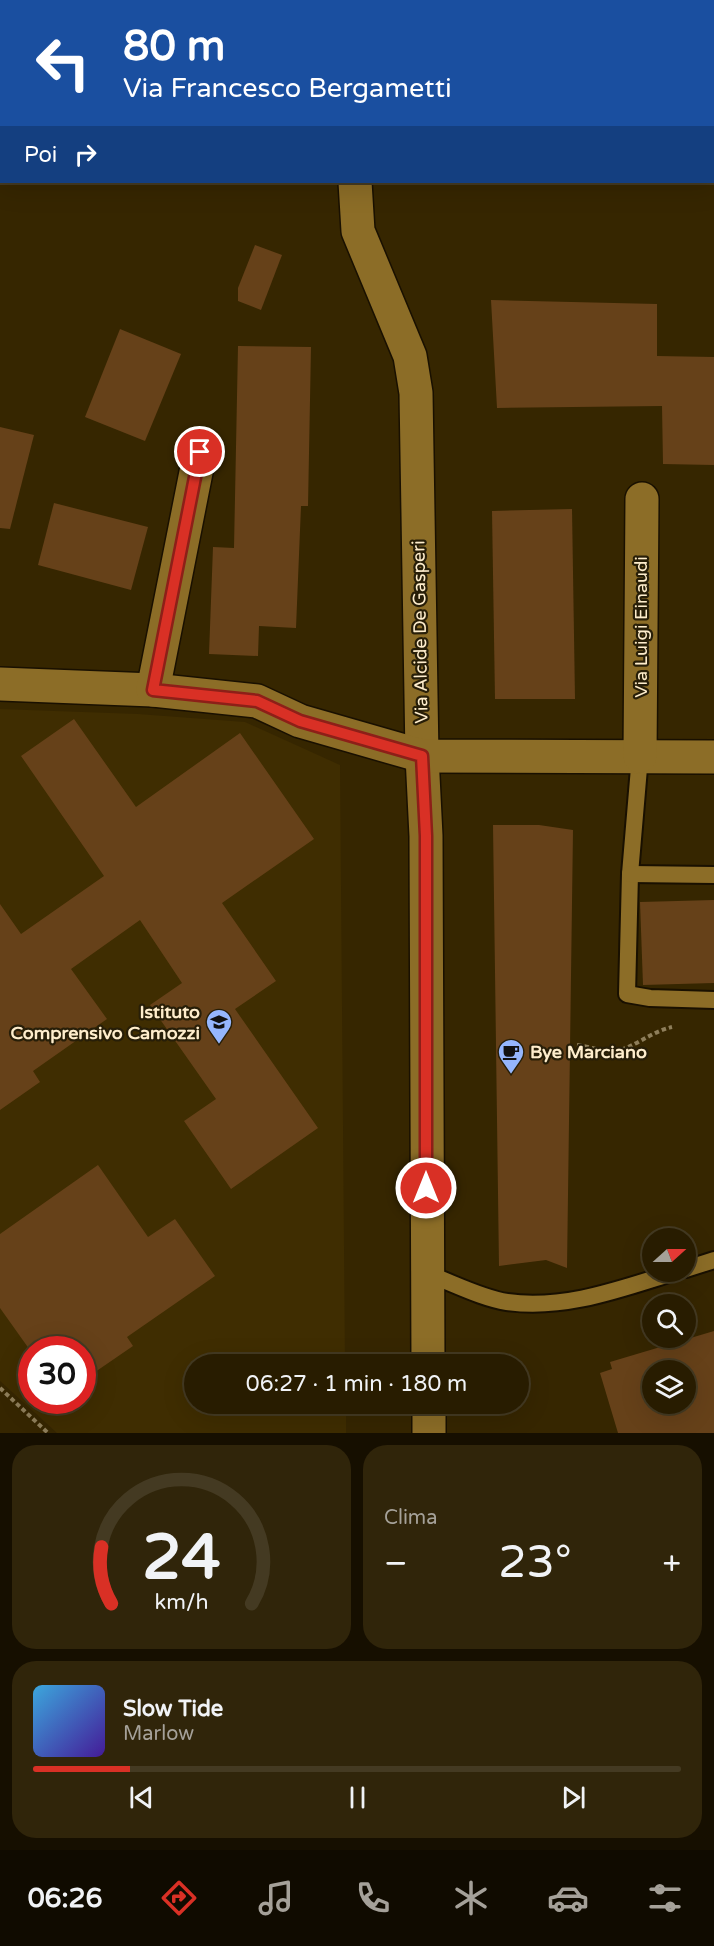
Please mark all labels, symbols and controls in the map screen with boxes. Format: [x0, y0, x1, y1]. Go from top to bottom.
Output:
text: 80 m [123, 21, 225, 72]
icon: left [24, 24, 102, 102]
text: Via Francesco Bergametti [123, 72, 452, 105]
icon: right [69, 138, 102, 171]
text: Poi [24, 142, 57, 168]
pin [174, 426, 225, 477]
icon: arrive [183, 435, 216, 468]
street label: Via Alcide De Gasperi [407, 540, 433, 724]
street label: Via Luigi Einaudi [630, 556, 652, 698]
place label: Istituto Comprensivo Camozzi [11, 1001, 200, 1044]
school or university icon: Istituto Comprensivo Camozzi [204, 1007, 234, 1045]
cafe icon: Bye Marciano [496, 1037, 526, 1075]
place label: Bye Marciano [530, 1041, 647, 1063]
position arrow [394, 1156, 458, 1220]
north arrow [642, 1228, 696, 1282]
map controls [642, 1228, 696, 1414]
button: search [642, 1294, 696, 1348]
speed limit sign: 30 [18, 1336, 96, 1414]
button: layers [642, 1360, 696, 1414]
text: 06:27 · 1 min · 180 m [246, 1371, 467, 1397]
text: Clima [384, 1506, 437, 1530]
text: 24 [142, 1521, 221, 1596]
text: 23° [498, 1536, 572, 1590]
text: − [384, 1544, 408, 1583]
text: + [662, 1544, 681, 1583]
text: km/h [155, 1589, 208, 1615]
text: Slow Tide [123, 1696, 223, 1722]
text: Marlow [123, 1722, 194, 1746]
icon: previous [125, 1781, 158, 1814]
icon: pause [341, 1781, 374, 1814]
icon: next [557, 1781, 590, 1814]
icon: directions [158, 1877, 200, 1919]
icon: music [255, 1877, 297, 1919]
icon: phone [352, 1877, 394, 1919]
icon: climate [450, 1877, 492, 1919]
icon: car [547, 1877, 589, 1919]
icon: filters [644, 1877, 686, 1919]
text: 06:26 [28, 1882, 103, 1915]

